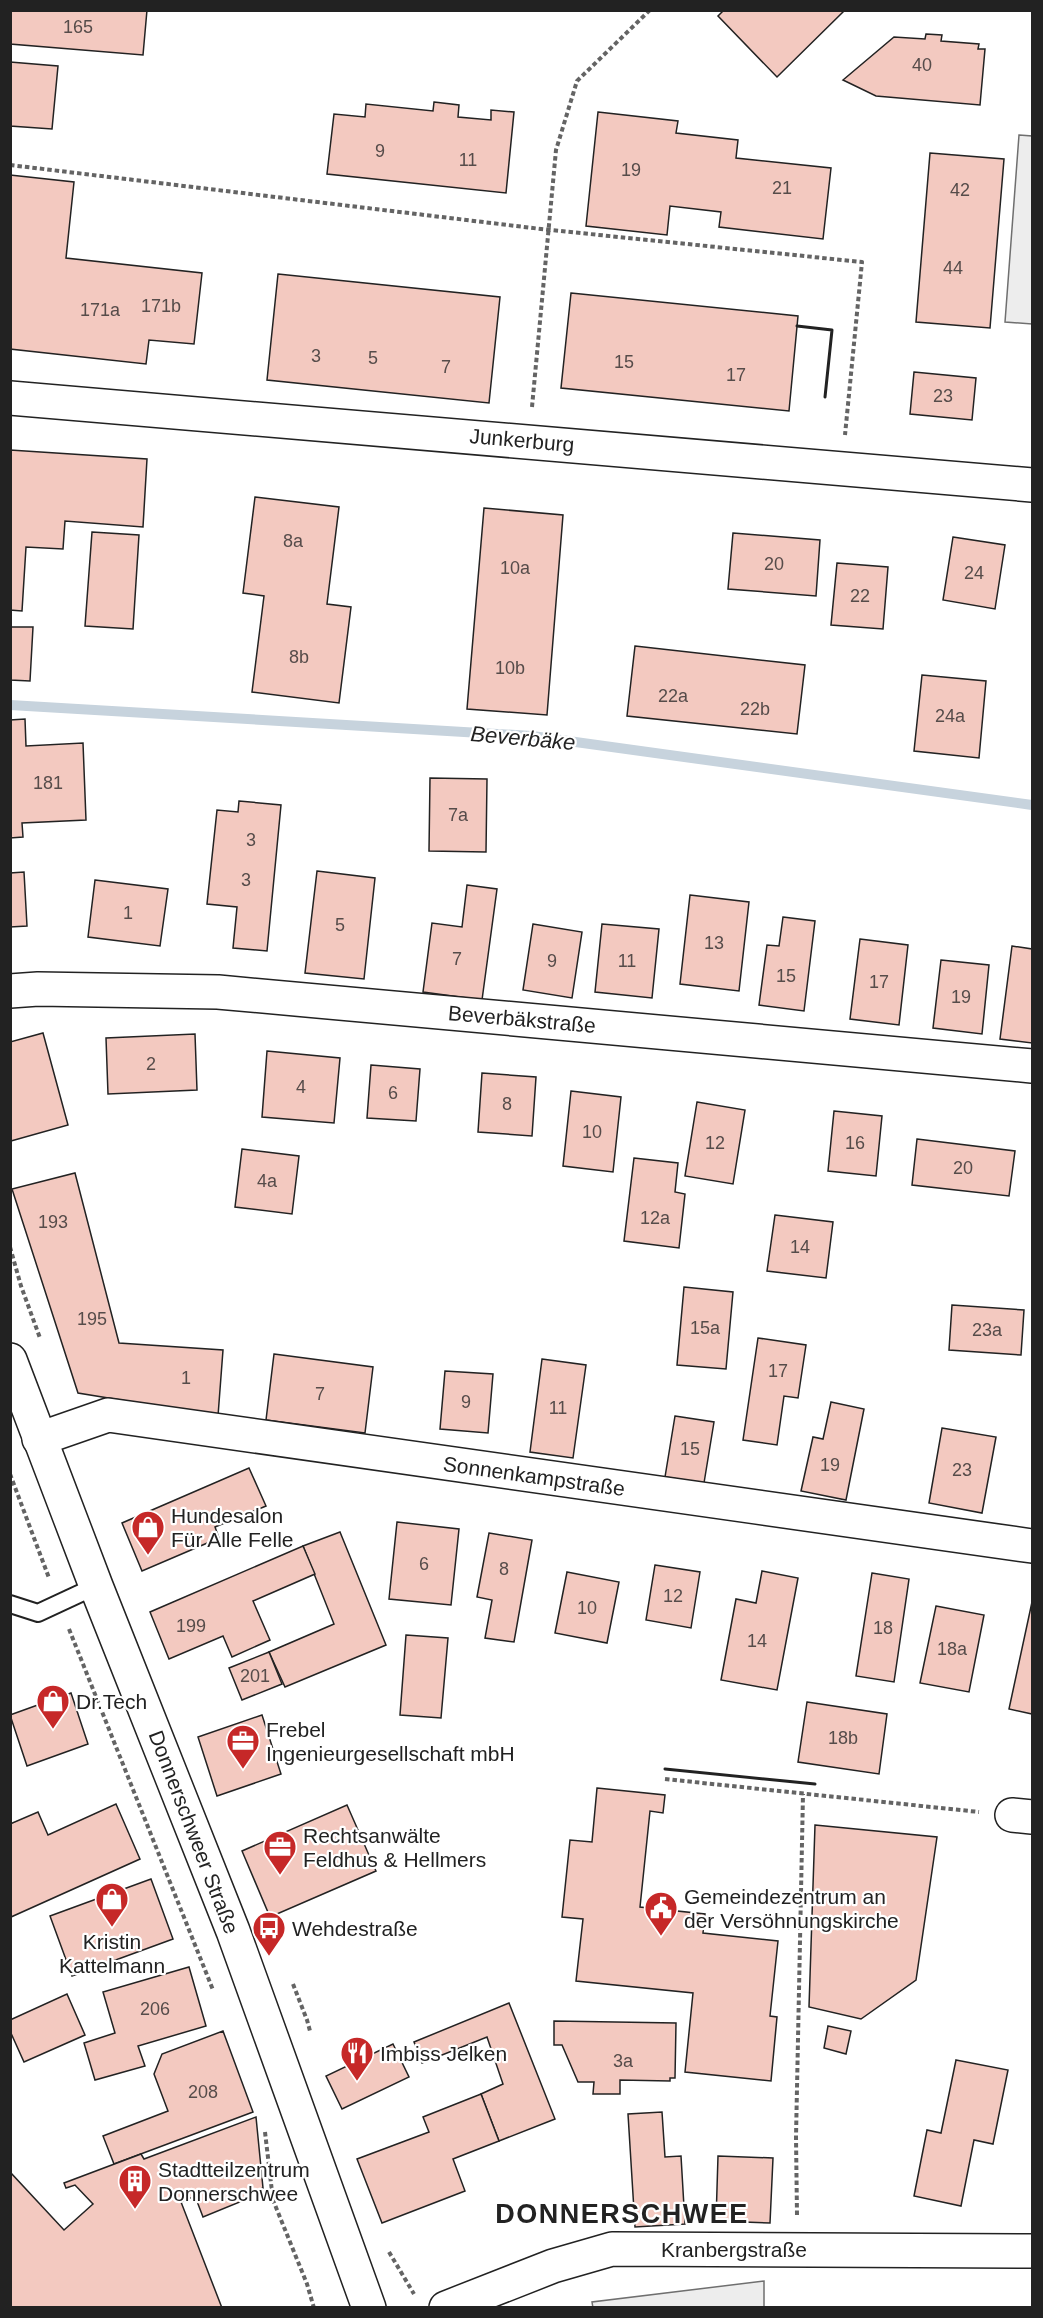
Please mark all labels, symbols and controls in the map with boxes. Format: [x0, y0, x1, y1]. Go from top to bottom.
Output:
house number: 165 [63, 17, 93, 37]
house number: 40 [912, 55, 932, 75]
house number: 9 [375, 141, 385, 161]
house number: 11 [459, 150, 477, 170]
house number: 19 [621, 160, 641, 180]
house number: 21 [772, 178, 792, 198]
house number: 42 [950, 180, 970, 200]
house number: 44 [943, 258, 963, 278]
house number: 171b [141, 296, 181, 316]
house number: 171a [80, 300, 121, 320]
house number: 3 [311, 346, 321, 366]
house number: 5 [368, 348, 378, 368]
house number: 15 [614, 352, 634, 372]
house number: 7 [441, 357, 451, 377]
house number: 17 [726, 365, 746, 385]
house number: 23 [933, 386, 953, 406]
street label: Junkerburg [469, 424, 575, 456]
house number: 8a [283, 531, 304, 551]
house number: 20 [764, 554, 784, 574]
house number: 10a [500, 558, 531, 578]
house number: 24 [964, 563, 984, 583]
house number: 22 [850, 586, 870, 606]
house number: 8b [289, 647, 309, 667]
house number: 10b [495, 658, 525, 678]
house number: 22a [658, 686, 689, 706]
house number: 22b [740, 699, 770, 719]
house number: 24a [935, 706, 966, 726]
water label: Beverbäke [470, 721, 576, 755]
house number: 181 [33, 773, 63, 793]
house number: 7a [448, 805, 469, 825]
house number: 3 [246, 830, 256, 850]
house number: 3 [241, 870, 251, 890]
house number: 1 [123, 903, 133, 923]
house number: 5 [335, 915, 345, 935]
house number: 13 [704, 933, 724, 953]
house number: 7 [452, 949, 462, 969]
house number: 9 [547, 951, 557, 971]
house number: 11 [618, 951, 636, 971]
house number: 15 [776, 966, 796, 986]
house number: 17 [869, 972, 889, 992]
house number: 19 [951, 987, 971, 1007]
street label: Beverbäkstraße [447, 1001, 597, 1037]
house number: 2 [146, 1054, 156, 1074]
house number: 4 [296, 1077, 306, 1097]
house number: 6 [388, 1083, 398, 1103]
house number: 8 [502, 1094, 512, 1114]
house number: 10 [582, 1122, 602, 1142]
house number: 12 [705, 1133, 725, 1153]
house number: 16 [845, 1133, 865, 1153]
house number: 20 [953, 1158, 973, 1178]
house number: 4a [257, 1171, 278, 1191]
house number: 12a [640, 1208, 671, 1228]
house number: 193 [38, 1212, 68, 1232]
house number: 14 [790, 1237, 810, 1257]
house number: 195 [77, 1309, 107, 1329]
house number: 15a [690, 1318, 721, 1338]
house number: 23a [972, 1320, 1003, 1340]
house number: 17 [768, 1361, 788, 1381]
house number: 1 [181, 1368, 191, 1388]
house number: 7 [315, 1384, 325, 1404]
house number: 9 [461, 1392, 471, 1412]
house number: 11 [549, 1398, 567, 1418]
house number: 15 [680, 1439, 700, 1459]
street label: Sonnenkampstraße [442, 1452, 626, 1500]
house number: 19 [820, 1455, 840, 1475]
house number: 23 [952, 1460, 972, 1480]
place label: Hundesalon Für Alle Felle [171, 1504, 294, 1551]
shop icon: Hundesalon Für Alle Felle [130, 1509, 166, 1556]
house number: 6 [419, 1554, 429, 1574]
house number: 8 [499, 1559, 509, 1579]
house number: 12 [663, 1586, 683, 1606]
house number: 10 [577, 1598, 597, 1618]
house number: 199 [176, 1616, 206, 1636]
house number: 18 [873, 1618, 893, 1638]
house number: 14 [747, 1631, 767, 1651]
house number: 18a [937, 1639, 968, 1659]
house number: 201 [240, 1666, 270, 1686]
shop icon: Dr.Tech [35, 1683, 71, 1730]
place label: Dr.Tech [76, 1690, 147, 1713]
place label: Frebel Ingenieurgesellschaft mbH [266, 1718, 515, 1765]
office icon: Frebel Ingenieurgesellschaft mbH [225, 1723, 261, 1770]
street label: Donnerschweer Straße [145, 1727, 243, 1937]
house number: 18b [828, 1728, 858, 1748]
place label: Rechtsanwälte Feldhus & Hellmers [303, 1824, 486, 1871]
office icon: Rechtsanwälte Feldhus & Hellmers [262, 1829, 298, 1876]
shop icon: Kristin Kattelmann [94, 1881, 130, 1928]
place label: Gemeindezentrum an der Versöhnungskirche [684, 1885, 899, 1932]
public building icon: Gemeindezentrum an der Versöhnungskirche [643, 1890, 679, 1937]
bus stop icon: Wehdestraße [251, 1910, 287, 1957]
place label: Wehdestraße [292, 1917, 418, 1940]
place label: Kristin Kattelmann [59, 1930, 165, 1977]
house number: 206 [140, 1999, 170, 2019]
restaurant icon: Imbiss Jelken [339, 2035, 375, 2082]
place label: Imbiss Jelken [380, 2042, 507, 2065]
house number: 3a [613, 2051, 634, 2071]
house number: 208 [188, 2082, 218, 2102]
place label: Stadtteilzentrum Donnerschwee [158, 2158, 310, 2205]
building icon: Stadtteilzentrum Donnerschwee [117, 2163, 153, 2210]
district label: DONNERSCHWEE [495, 2199, 749, 2229]
street label: Kranbergstraße [661, 2238, 807, 2261]

